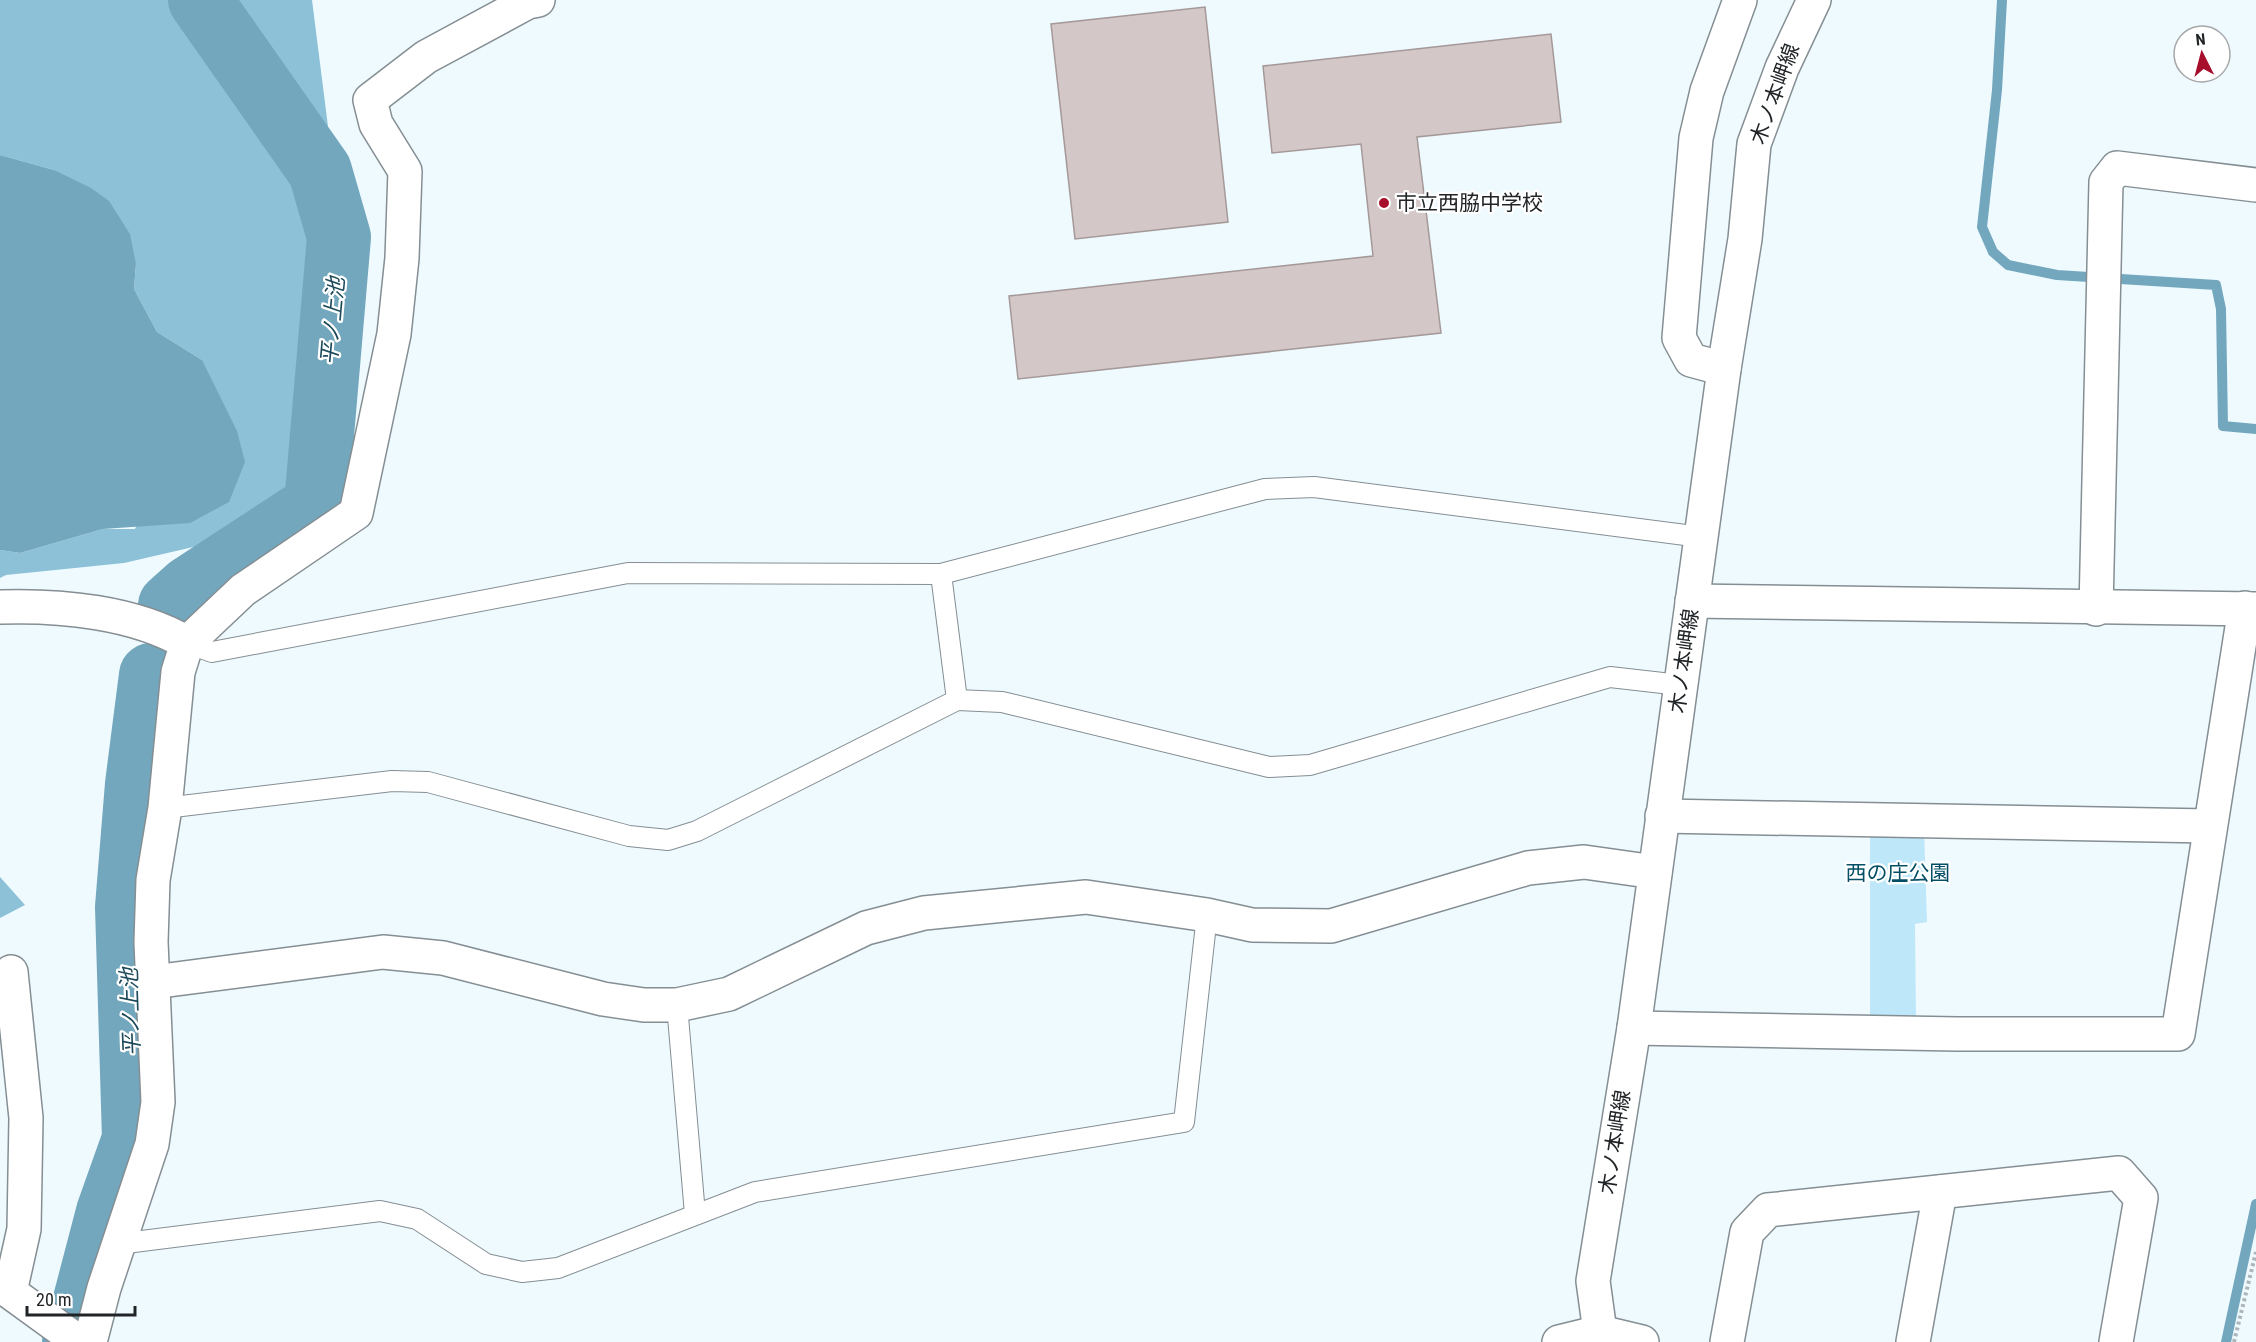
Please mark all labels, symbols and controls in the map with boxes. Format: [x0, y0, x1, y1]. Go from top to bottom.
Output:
north arrow [2172, 24, 2232, 84]
text: N [2195, 30, 2206, 50]
street label: 木ノ本岬線 [1746, 41, 1804, 147]
place label: 市立西脇中学校 [1396, 191, 1543, 215]
marker: 市立西脇中学校 [1377, 196, 1391, 210]
water label: 平ノ上池 [316, 274, 349, 366]
street label: 木ノ本岬線 [1665, 607, 1703, 715]
park label: 西の庄公園 [1846, 861, 1951, 885]
water label: 平ノ上池 [116, 966, 145, 1056]
street label: 木ノ本岬線 [1595, 1088, 1635, 1196]
scale bar [27, 1279, 135, 1317]
text: 20 m [36, 1289, 71, 1310]

